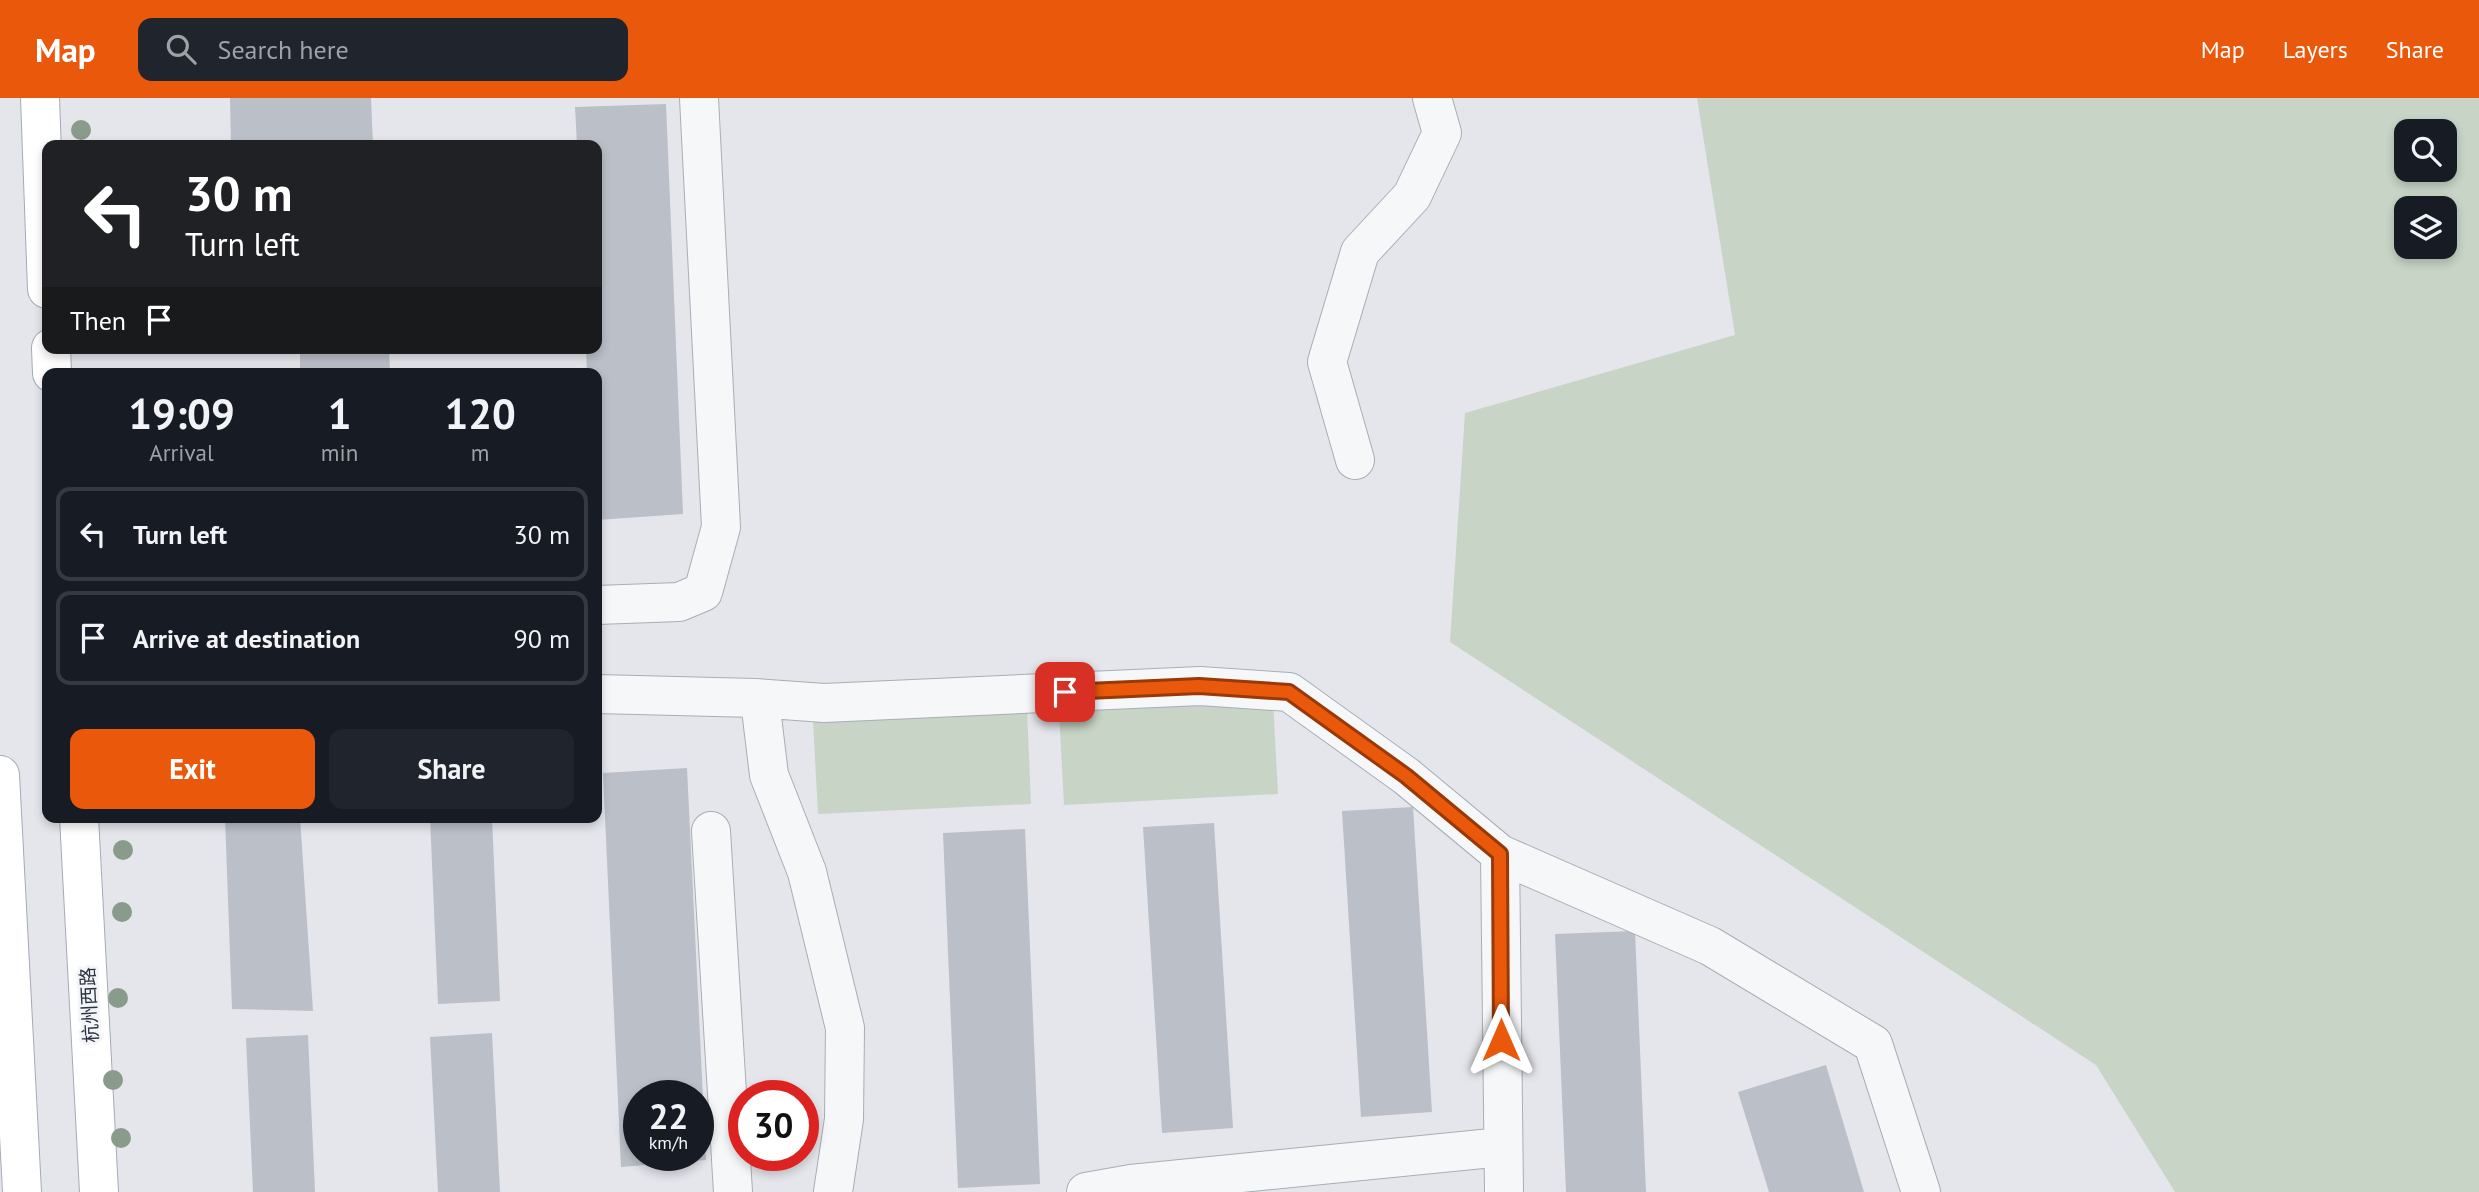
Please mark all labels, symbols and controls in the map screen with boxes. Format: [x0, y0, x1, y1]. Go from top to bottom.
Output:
search box [138, 18, 628, 81]
text: Map [35, 28, 96, 71]
icon: search [162, 30, 200, 68]
text: Search here [218, 33, 349, 66]
text: Map [2201, 34, 2245, 65]
text: Layers [2283, 34, 2348, 65]
text: Share [2386, 34, 2444, 65]
map controls [2394, 119, 2457, 259]
button: search [2394, 119, 2457, 182]
text: 30 m [185, 161, 292, 225]
icon: left [70, 168, 161, 259]
button: layers [2394, 196, 2457, 259]
text: Turn left [185, 223, 300, 265]
icon: arrive [140, 301, 178, 339]
text: Then [70, 304, 126, 337]
text: 19:09 [128, 386, 235, 441]
text: 1 [328, 386, 351, 441]
text: 120 [444, 386, 516, 441]
text: Arrival [149, 438, 214, 467]
text: min [321, 438, 358, 467]
text: m [471, 438, 489, 467]
icon: left [74, 515, 112, 553]
text: Turn left [133, 518, 227, 551]
text: 30 m [514, 518, 570, 551]
icon: arrive [74, 619, 112, 657]
text: Arrive at destination [133, 622, 360, 655]
text: 90 m [514, 622, 570, 655]
pin [1035, 662, 1095, 722]
icon: arrive [1046, 673, 1084, 711]
button: Exit [70, 729, 315, 809]
button: Share [329, 729, 574, 809]
street label: 杭州西路 [75, 966, 103, 1044]
position arrow [1464, 1003, 1538, 1077]
speed limit sign: 30 [728, 1080, 819, 1171]
text: 22 [649, 1093, 688, 1139]
text: km/h [649, 1131, 688, 1154]

